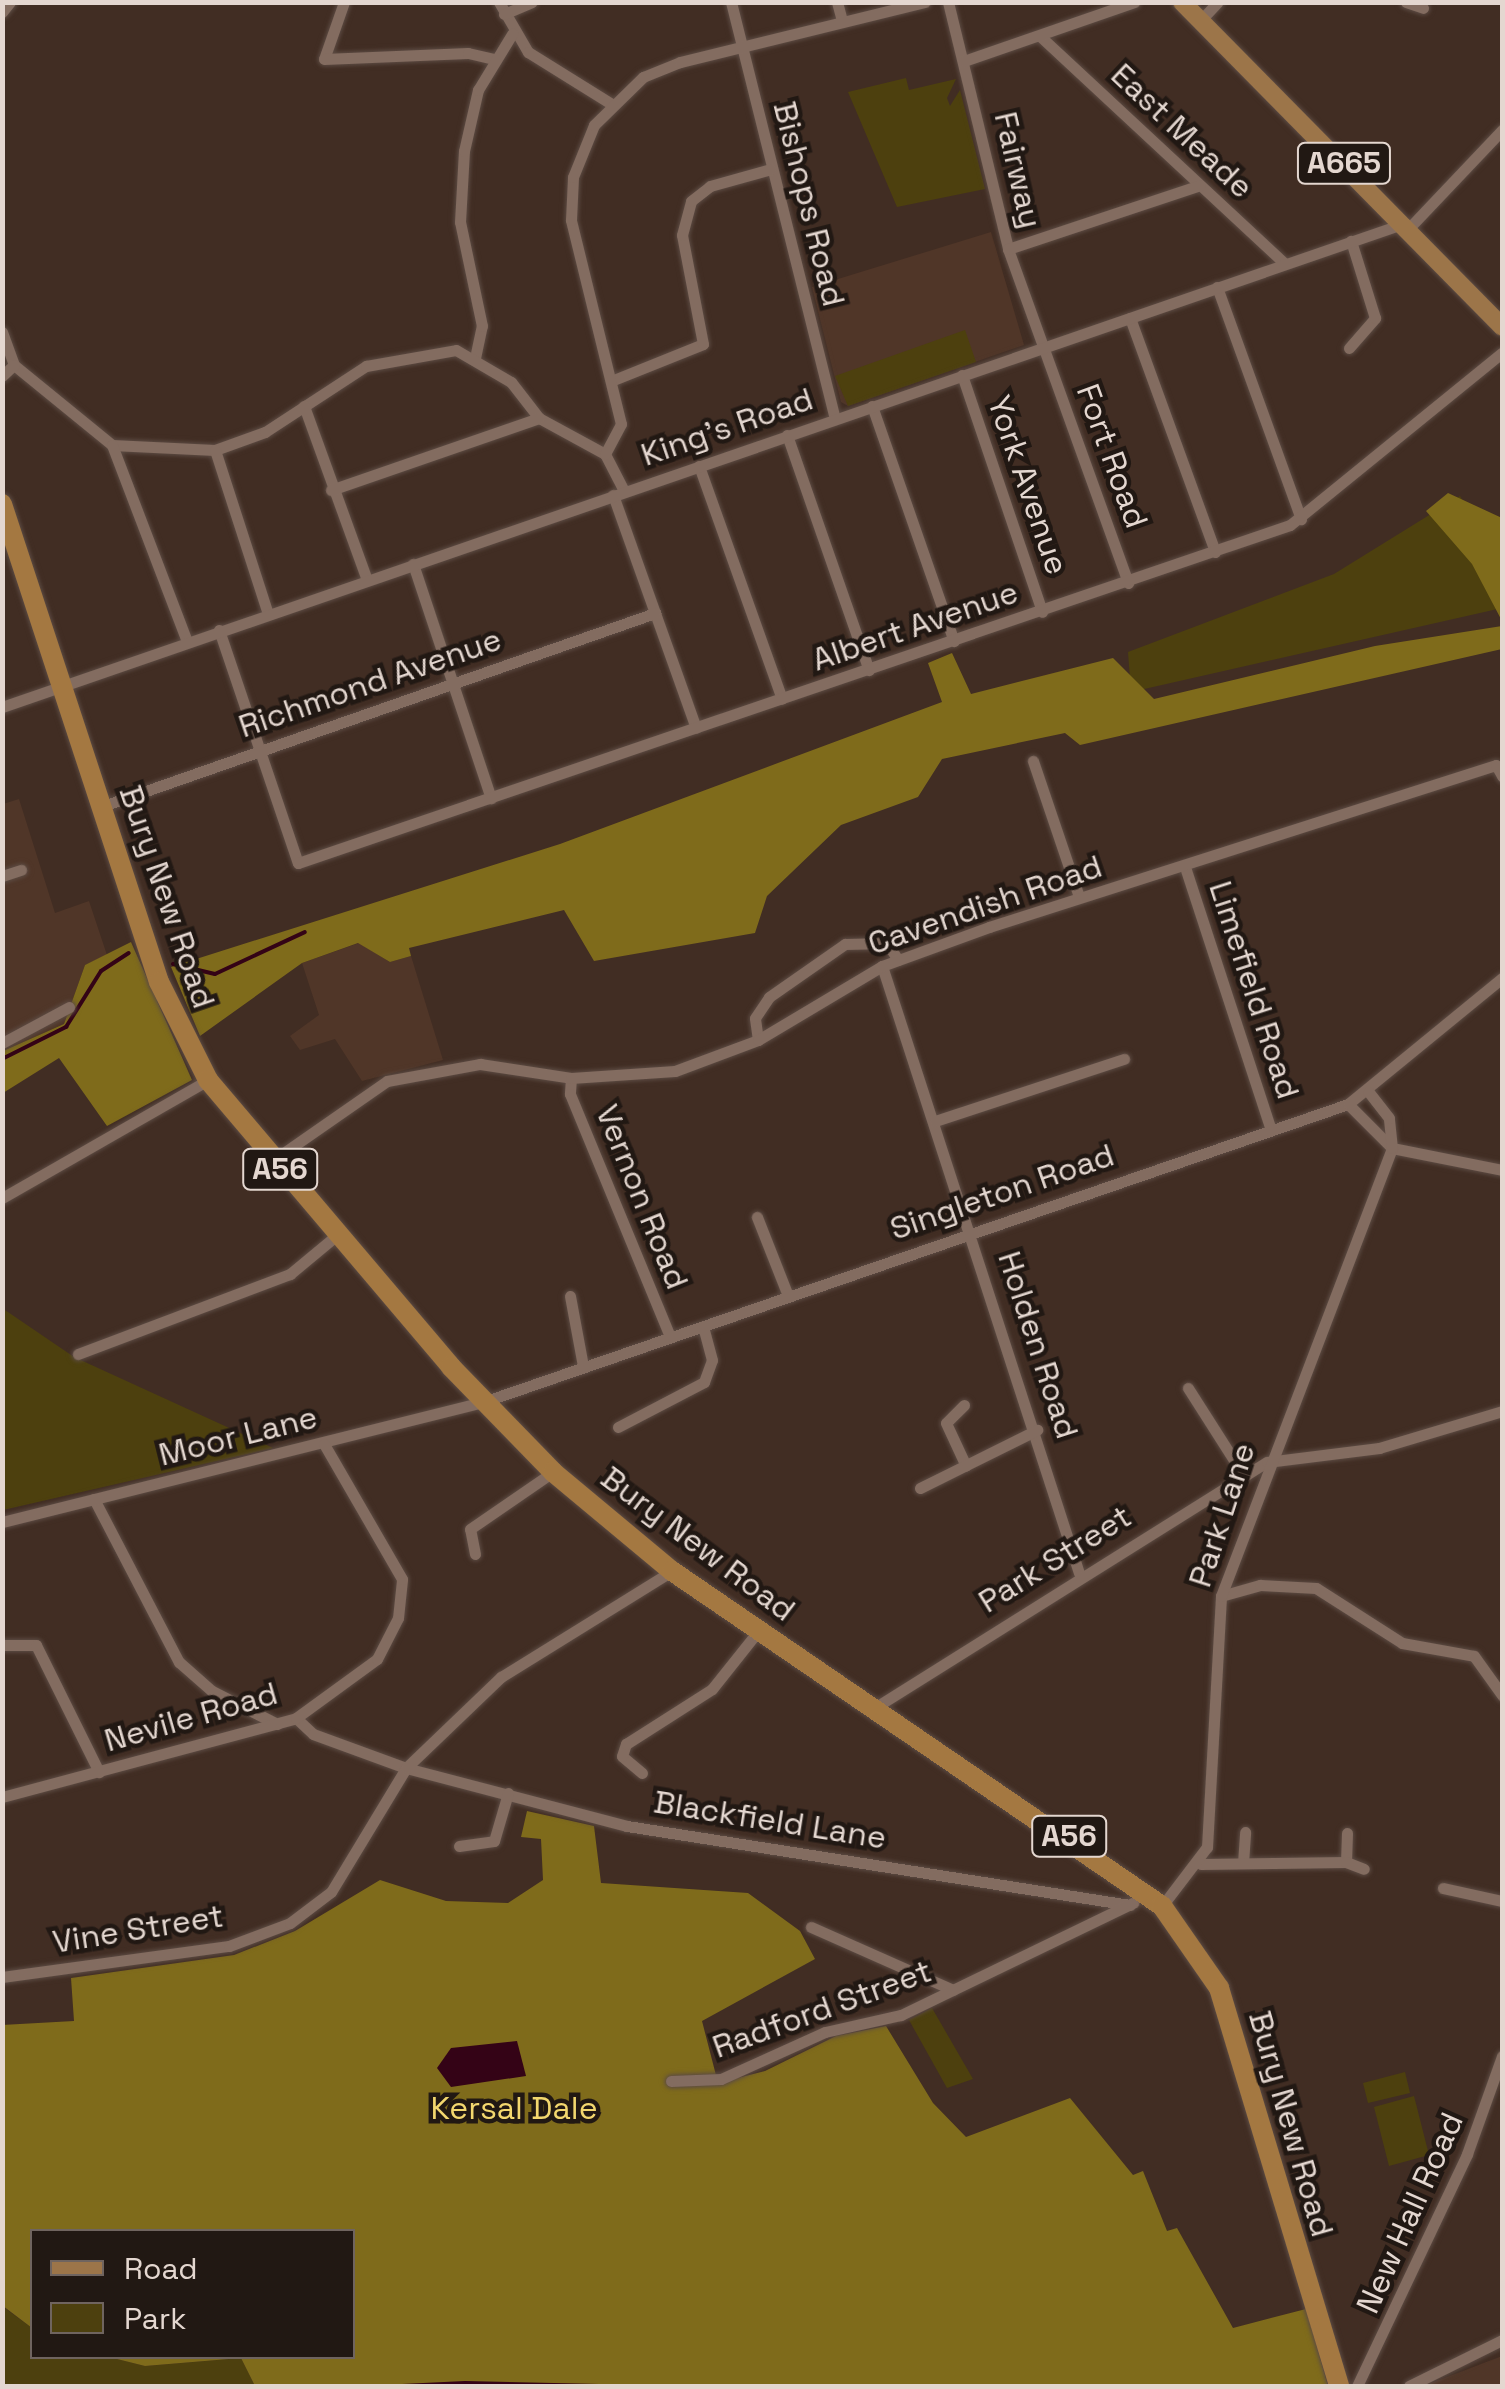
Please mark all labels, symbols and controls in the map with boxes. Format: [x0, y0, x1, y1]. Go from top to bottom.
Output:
street label: East Meade [1103, 56, 1261, 206]
street label: Bishops Road [765, 98, 853, 310]
street label: Fairway [986, 108, 1050, 232]
road number: A665 [1296, 138, 1392, 188]
street label: Fort Road [1068, 379, 1156, 533]
street label: King's Road [636, 380, 818, 474]
street label: York Avenue [979, 390, 1077, 580]
street label: Albert Avenue [807, 573, 1023, 679]
street label: Richmond Avenue [233, 620, 507, 746]
street label: Bury New Road [111, 781, 223, 1013]
street label: Cavendish Road [863, 847, 1107, 963]
street label: Limefield Road [1201, 876, 1307, 1104]
street label: Vernon Road [588, 1099, 696, 1295]
street label: Singleton Road [885, 1136, 1119, 1248]
road number: A56 [240, 1144, 320, 1194]
street label: Holden Road [990, 1247, 1086, 1443]
street label: Moor Lane [155, 1398, 321, 1474]
street label: Park Lane [1181, 1438, 1263, 1592]
street label: Bury New Road [593, 1459, 803, 1629]
street label: Park Street [972, 1497, 1138, 1621]
street label: Nevile Road [100, 1674, 282, 1760]
street label: Blackfield Lane [651, 1783, 889, 1857]
road number: A56 [1029, 1811, 1109, 1861]
street label: Vine Street [50, 1897, 226, 1961]
street label: Radford Street [707, 1952, 937, 2066]
street label: Bury New Road [1240, 2007, 1342, 2241]
park label: Kersal Dale [430, 2089, 598, 2127]
street label: New Hall Road [1349, 2107, 1471, 2319]
legend [30, 2229, 355, 2359]
text: Road [124, 2249, 198, 2288]
text: Park [124, 2299, 186, 2338]

